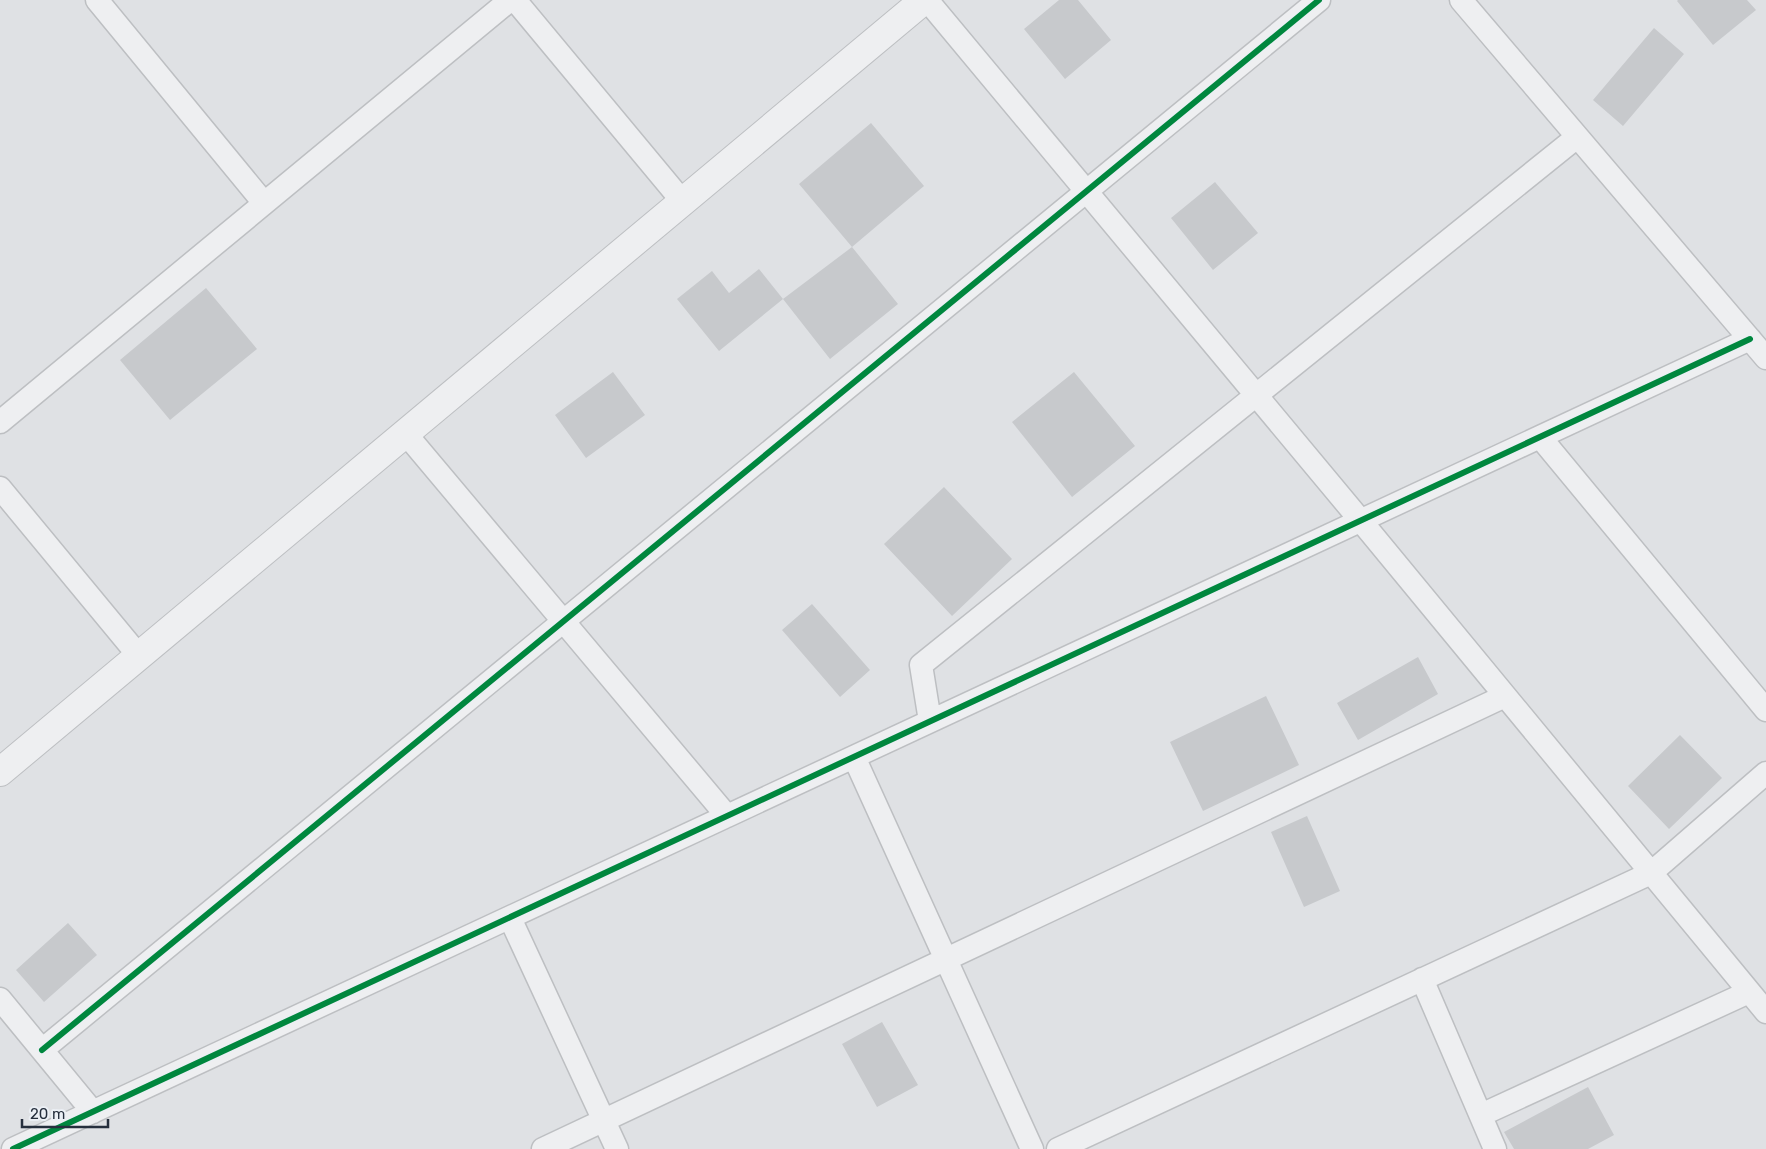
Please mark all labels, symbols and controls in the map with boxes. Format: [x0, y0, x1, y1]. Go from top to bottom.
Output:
scale bar [22, 1096, 109, 1128]
text: 20 m [30, 1105, 65, 1123]

